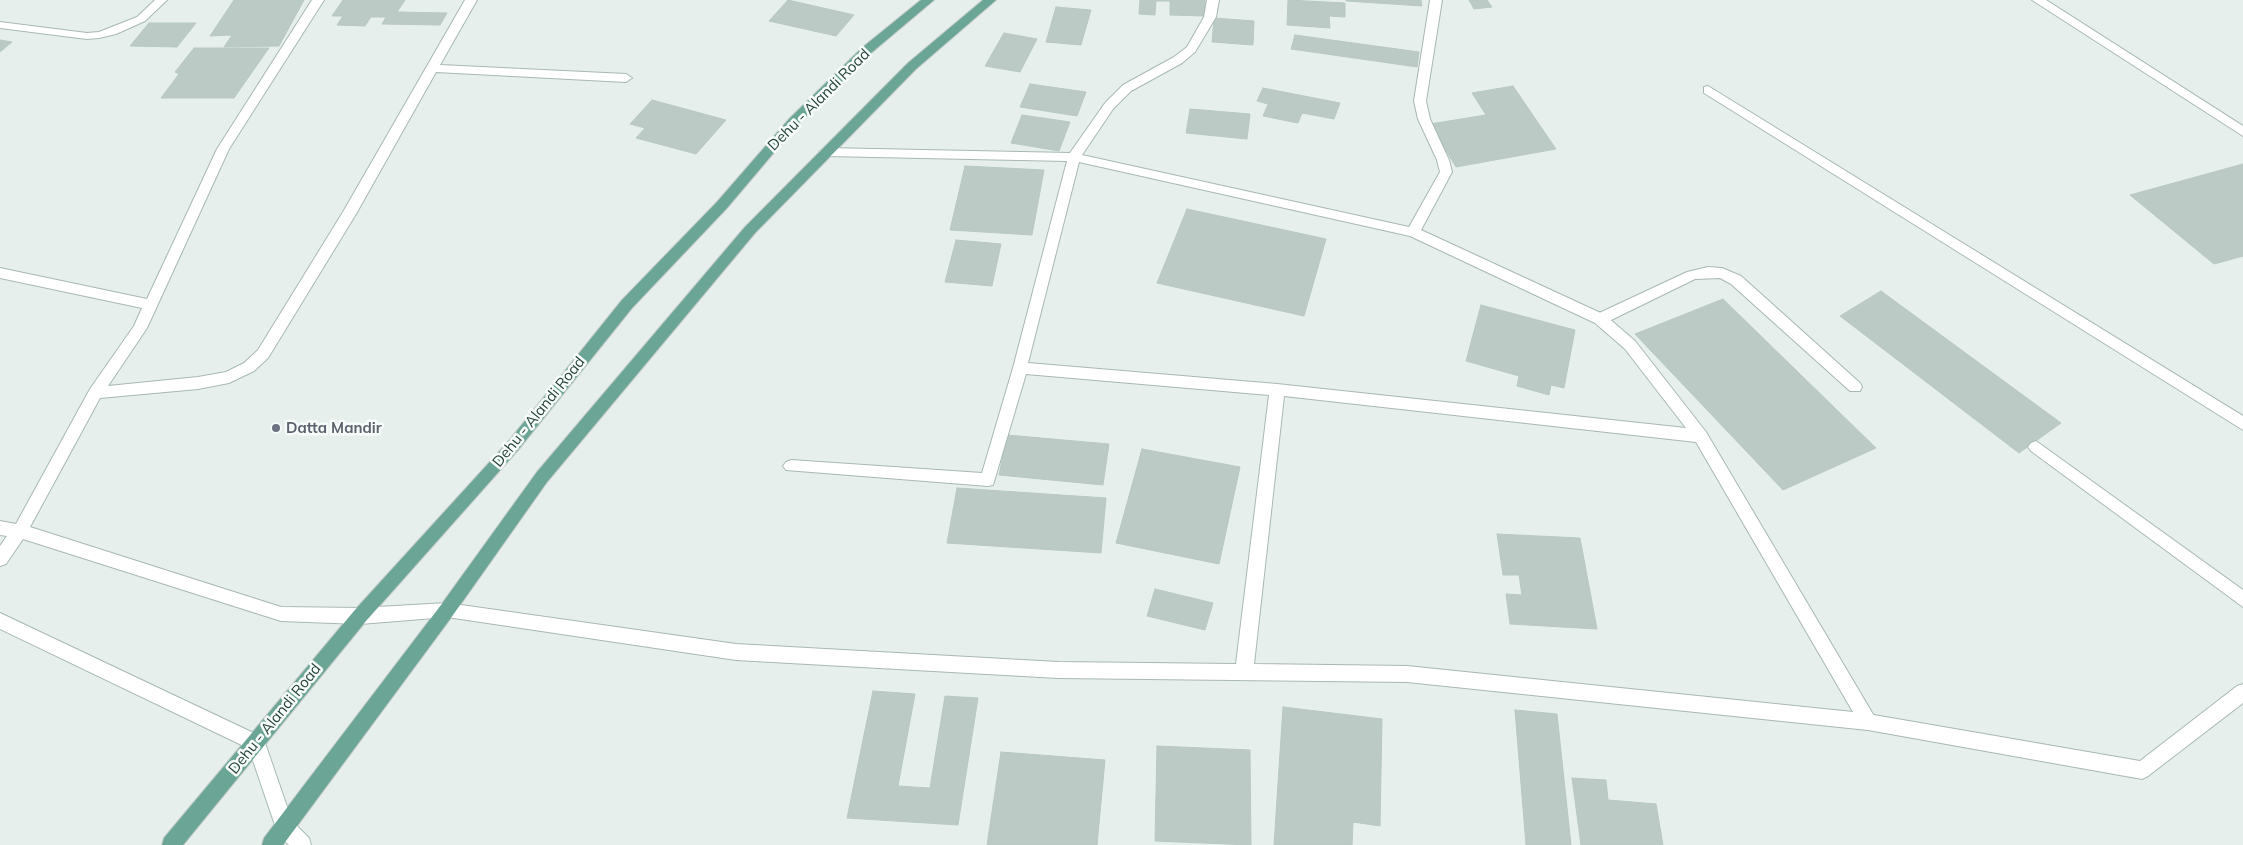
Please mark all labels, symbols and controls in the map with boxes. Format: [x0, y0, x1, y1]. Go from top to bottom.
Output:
street label: Dehu - Alandi Road [764, 45, 874, 155]
street label: Dehu - Alandi Road [489, 353, 589, 471]
place label: Datta Mandir [286, 419, 382, 437]
marker: Datta Mandir [270, 422, 282, 434]
street label: Dehu - Alandi Road [225, 660, 325, 778]

